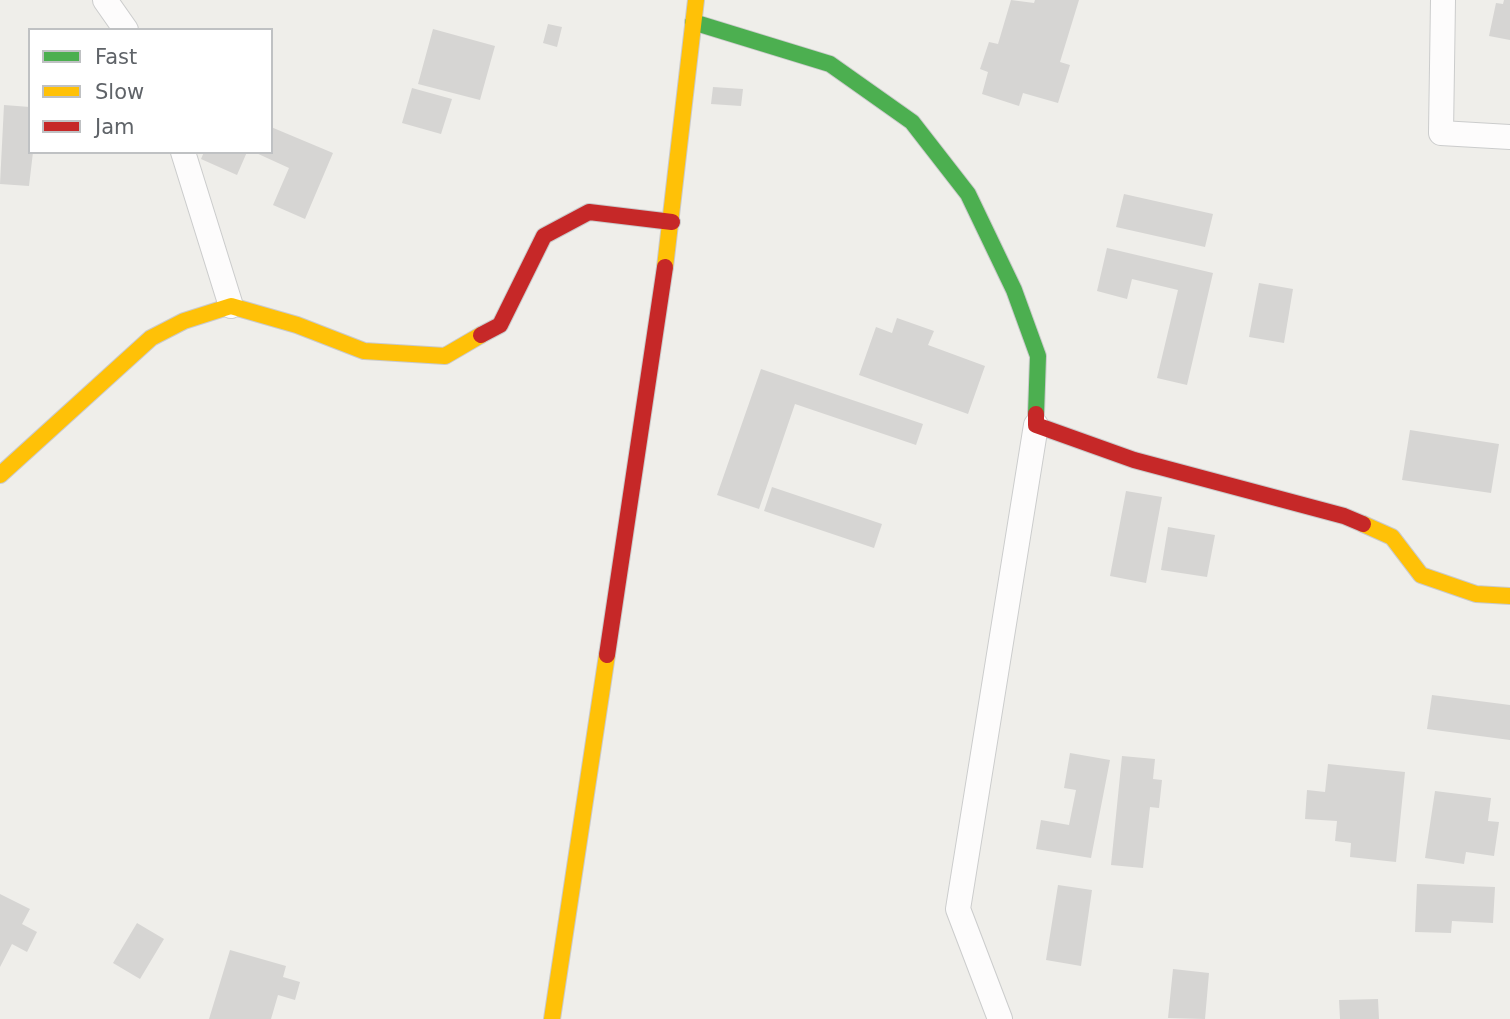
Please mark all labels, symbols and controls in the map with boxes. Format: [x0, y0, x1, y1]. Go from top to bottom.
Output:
legend [28, 28, 273, 154]
text: Fast [95, 45, 137, 69]
text: Slow [95, 80, 144, 104]
text: Jam [95, 115, 135, 139]

